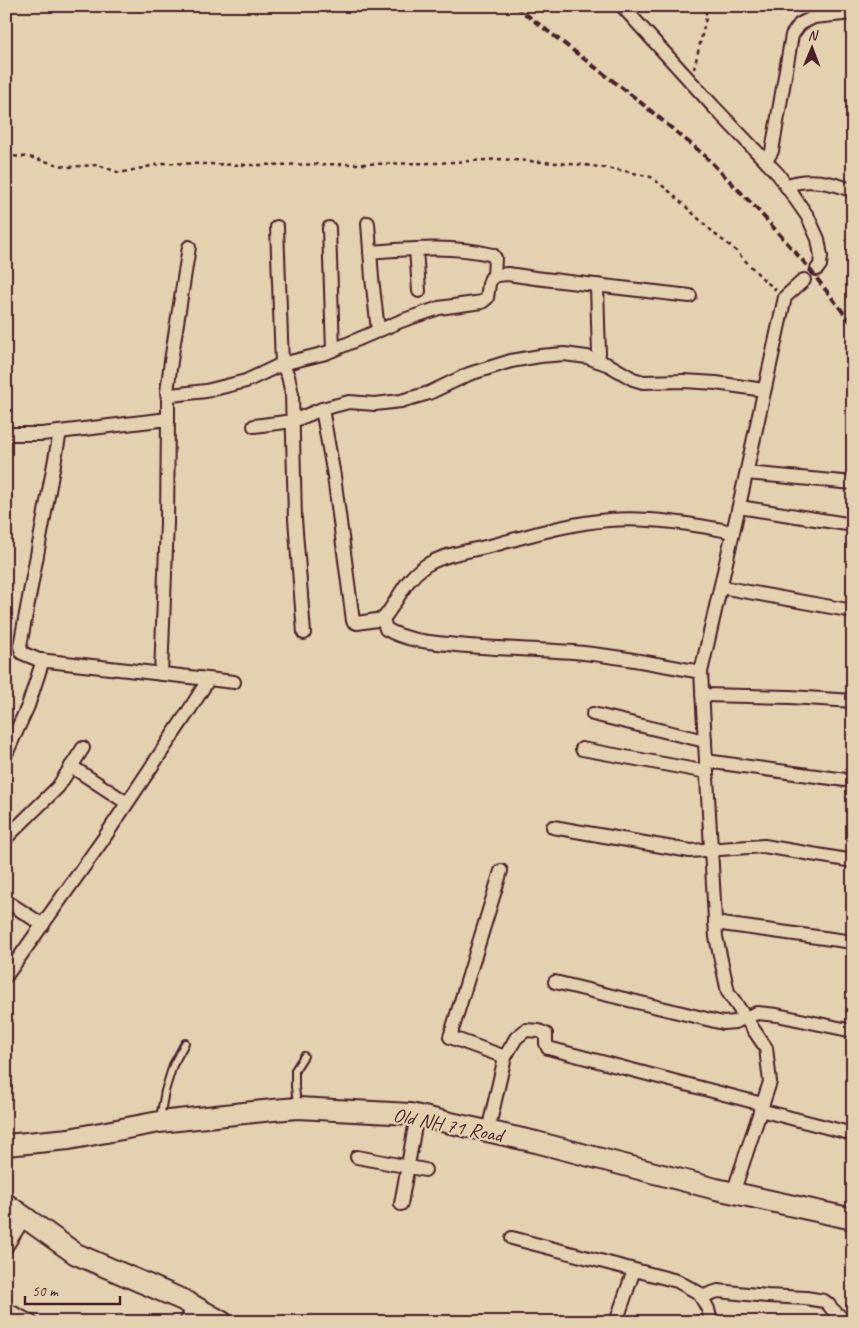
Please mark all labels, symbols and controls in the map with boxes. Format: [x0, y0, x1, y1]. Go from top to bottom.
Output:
north arrow [786, 22, 836, 72]
text: N [808, 27, 819, 44]
street label: Old NH 71 Road [391, 1102, 508, 1148]
scale bar [25, 1273, 120, 1305]
text: 50 m [32, 1282, 59, 1301]

